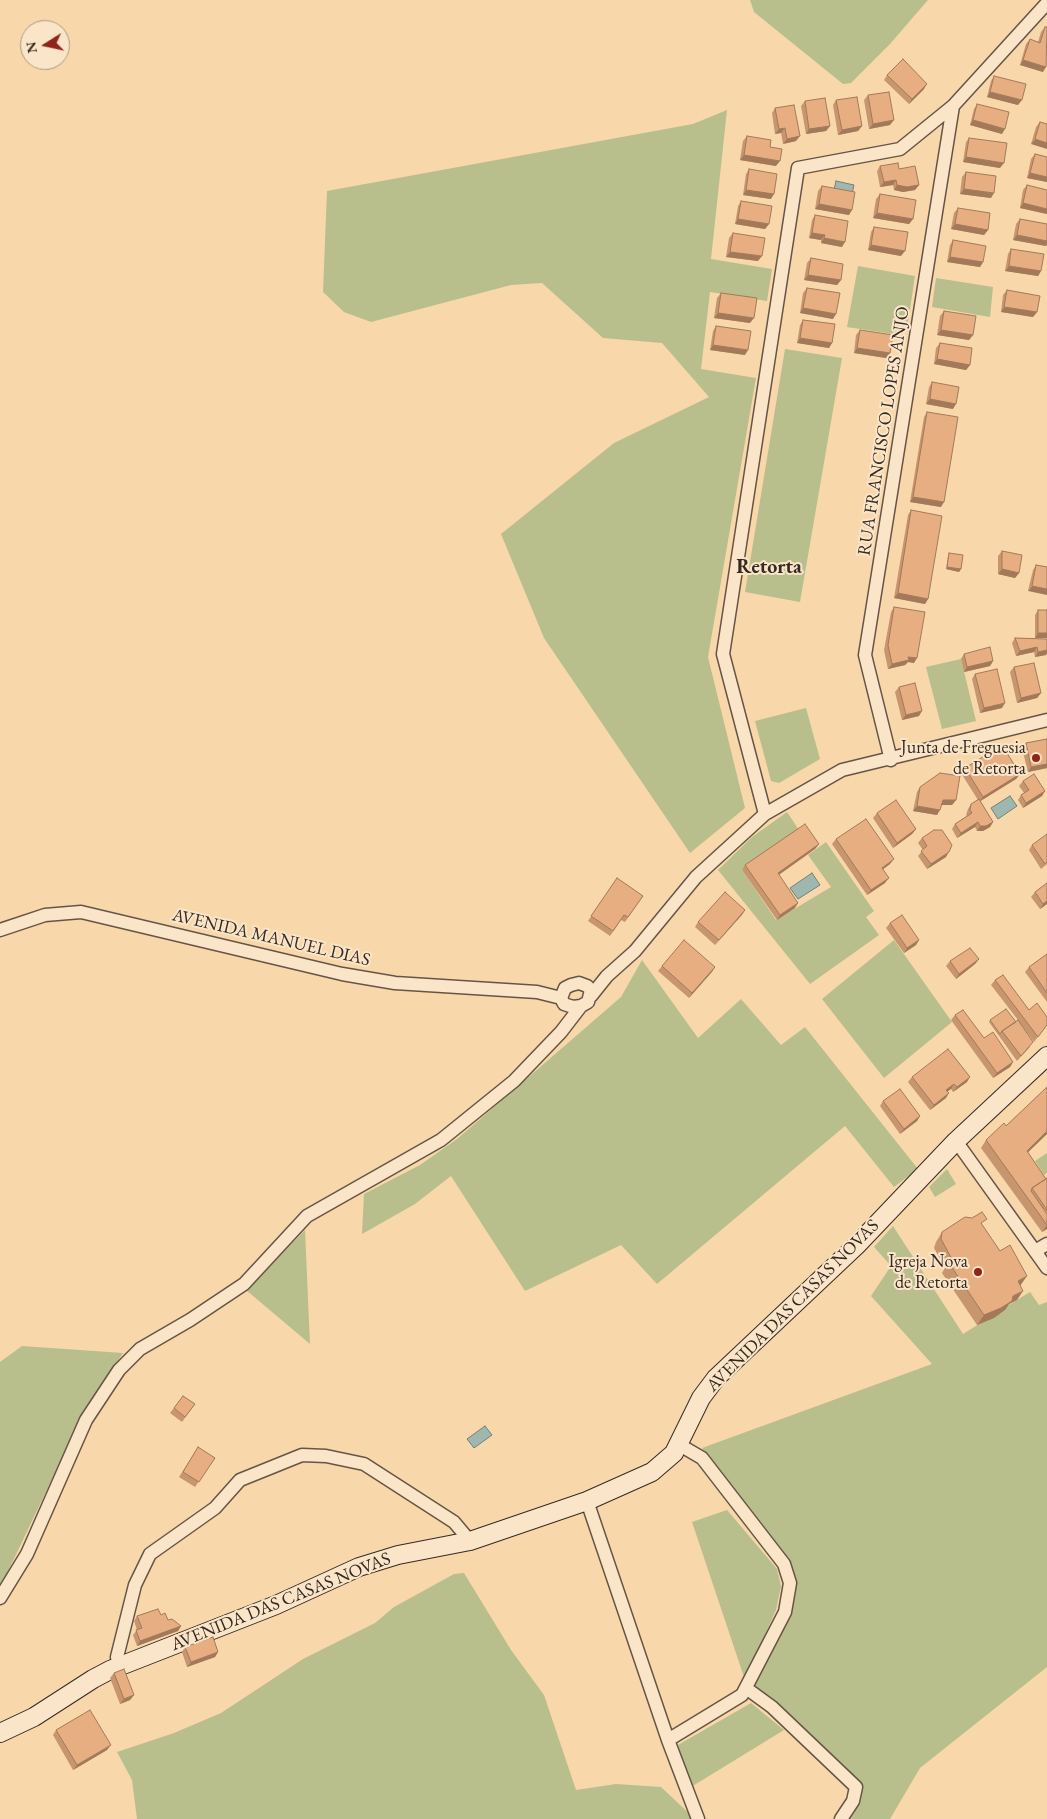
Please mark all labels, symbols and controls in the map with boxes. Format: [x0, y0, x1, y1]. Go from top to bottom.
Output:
north arrow [20, 20, 70, 70]
text: N [21, 40, 41, 55]
street label: RUA FRANCISCO LOPES ANJO [854, 305, 914, 557]
district label: Retorta [736, 556, 802, 580]
place label: Junta de Freguesia de Retorta [901, 737, 1026, 780]
marker: Junta de Freguesia de Retorta [1030, 752, 1042, 764]
street label: AVENIDA MANUEL DIAS [170, 905, 372, 971]
street label: AVENIDA DAS CASAS NOVAS [702, 1215, 884, 1397]
place label: Igreja Nova de Retorta [888, 1251, 968, 1294]
marker: Igreja Nova de Retorta [972, 1266, 984, 1278]
street label: AVENIDA DAS CASAS NOVAS [168, 1548, 394, 1656]

